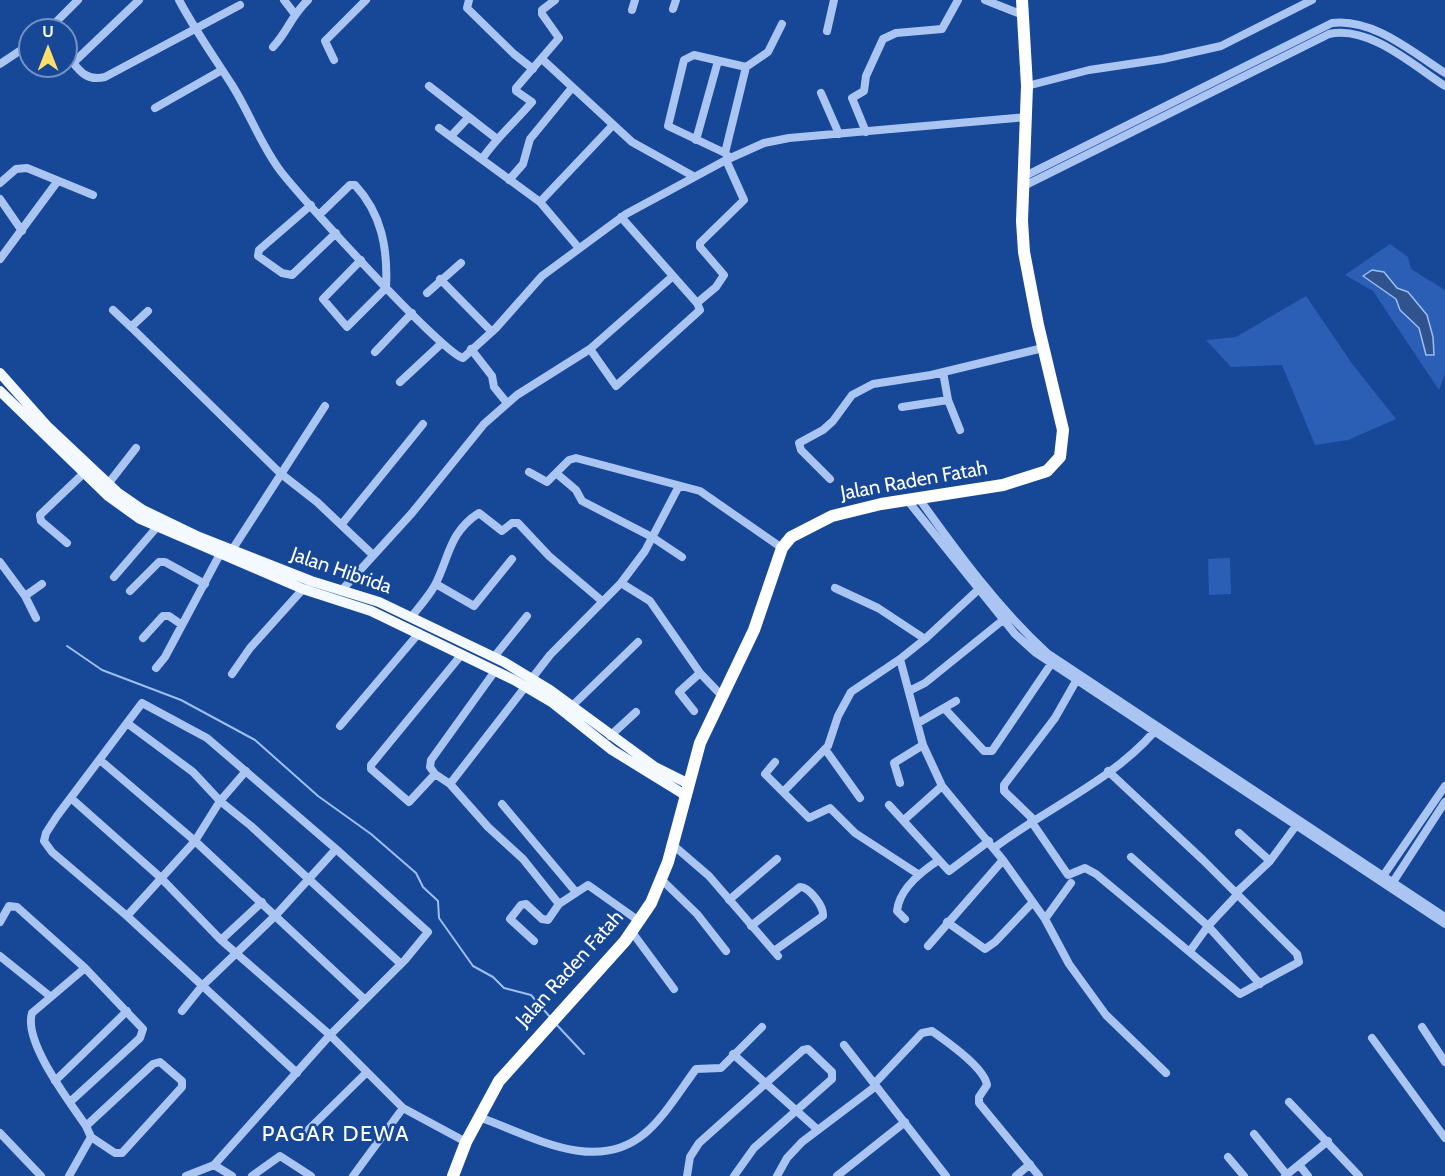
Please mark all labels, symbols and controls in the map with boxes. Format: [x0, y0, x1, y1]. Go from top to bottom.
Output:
north arrow [18, 18, 78, 78]
text: U [42, 22, 54, 41]
street label: Jalan Raden Fatah [839, 456, 989, 506]
street label: Jalan Hibrida [287, 543, 395, 599]
street label: Jalan Raden Fatah [511, 906, 629, 1032]
district label: PAGAR DEWA [262, 1122, 410, 1148]

